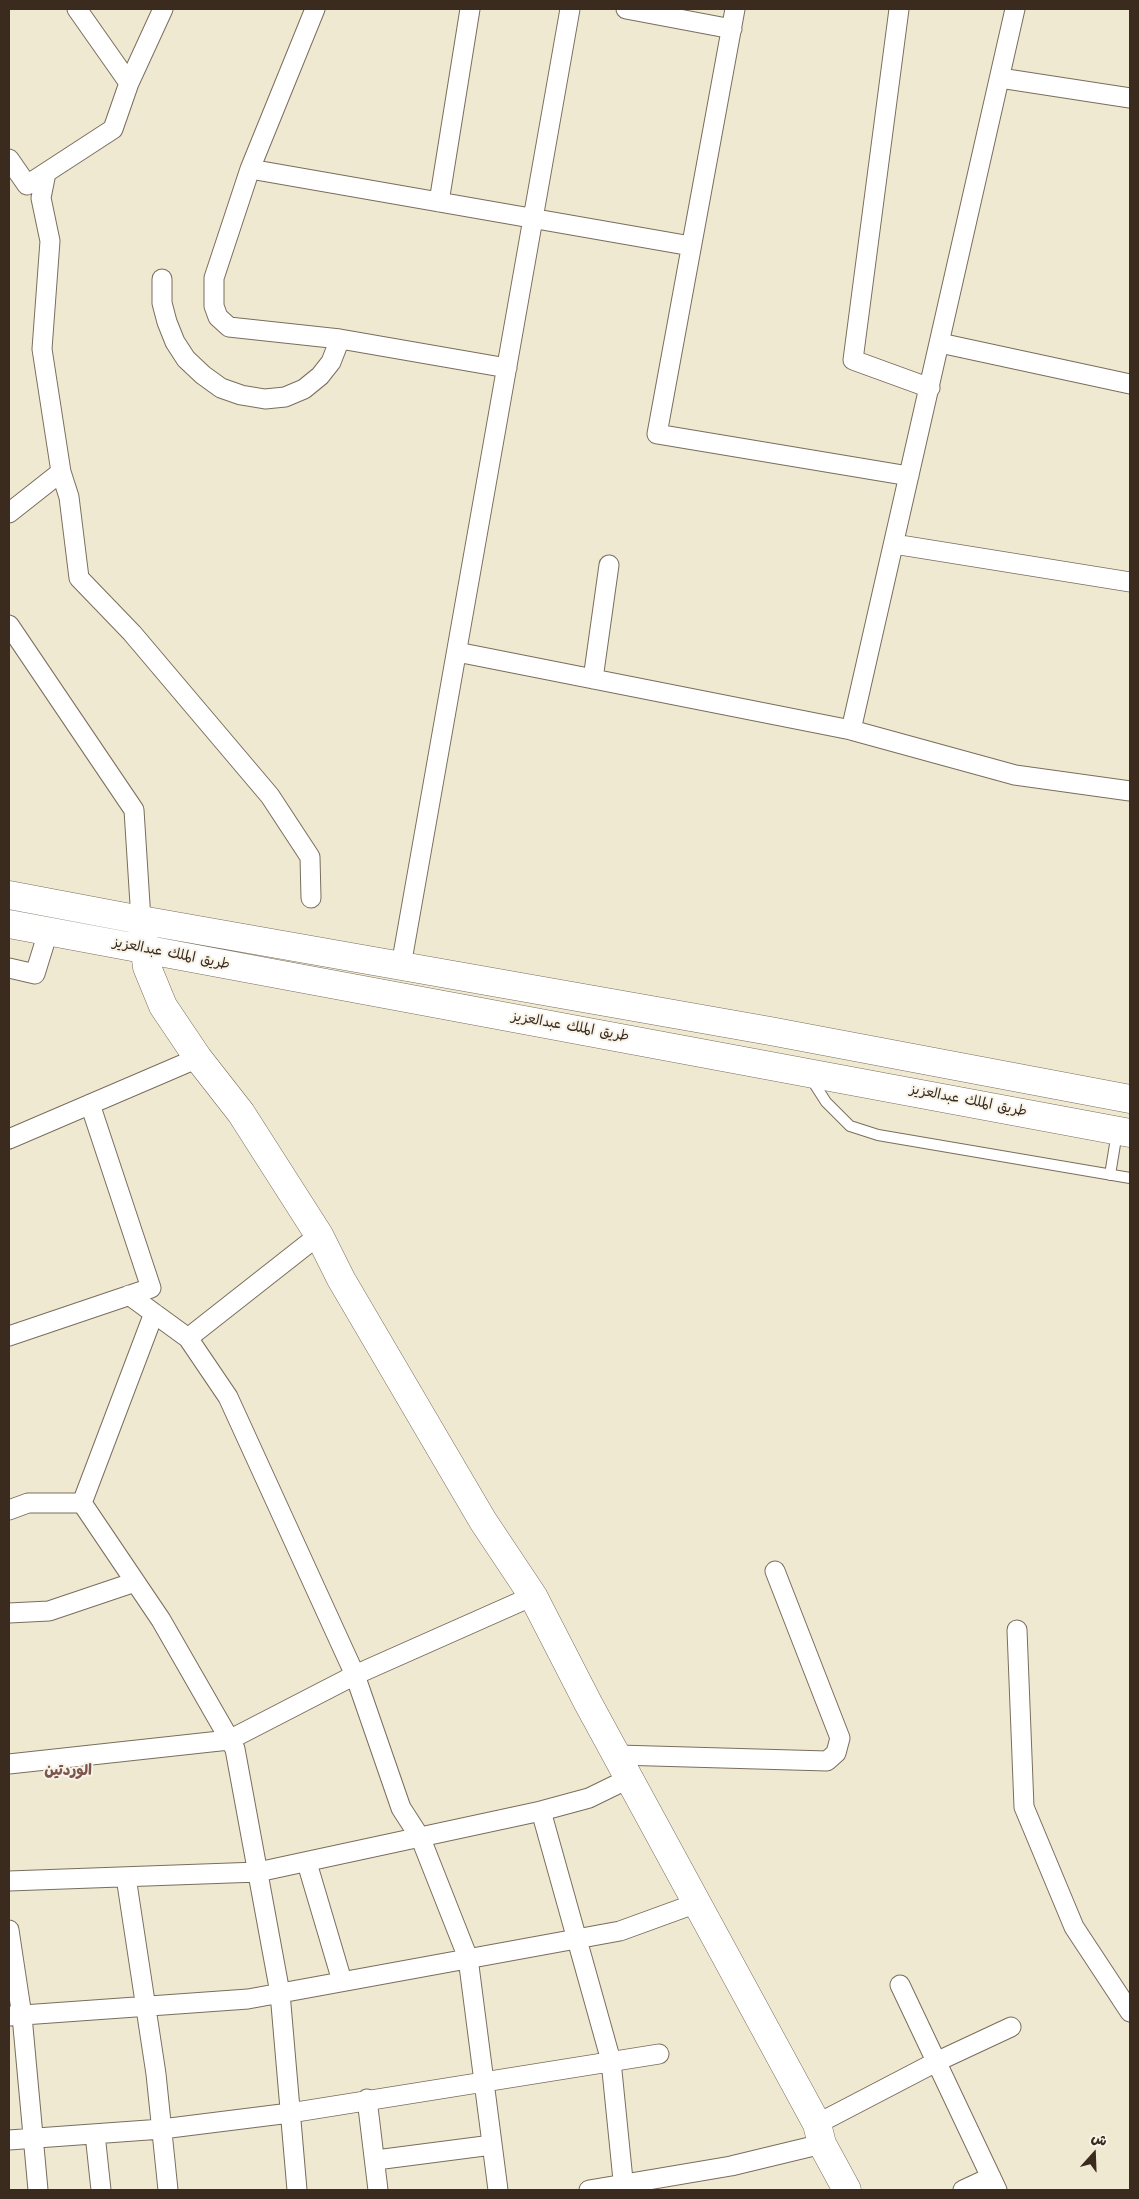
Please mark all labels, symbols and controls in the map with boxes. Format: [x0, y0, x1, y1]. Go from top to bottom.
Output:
street label: طريق الملك عبدالعزيز [111, 935, 231, 975]
street label: طريق الملك عبدالعزيز [510, 1009, 630, 1047]
street label: طريق الملك عبدالعزيز [908, 1082, 1028, 1122]
district label: الوردتين [44, 1763, 92, 1781]
text: ش [1088, 2127, 1110, 2153]
north arrow [1069, 2129, 1119, 2179]

